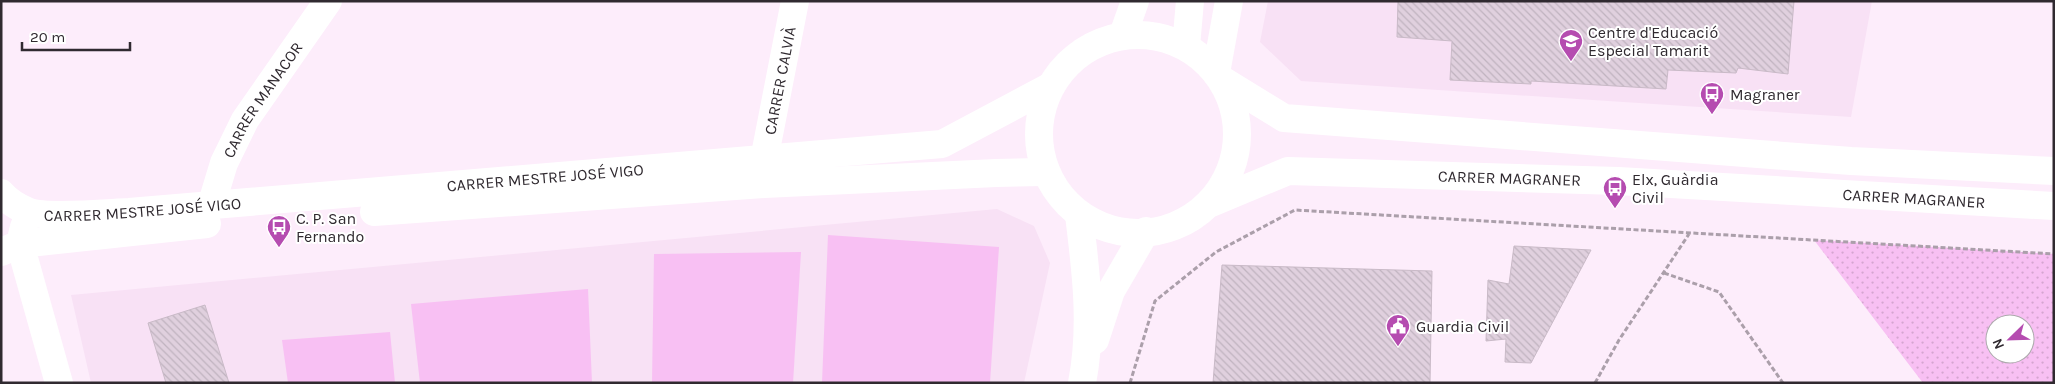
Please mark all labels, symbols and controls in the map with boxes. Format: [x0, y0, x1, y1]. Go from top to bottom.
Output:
scale bar [22, 20, 130, 52]
place label: Centre d'Educació Especial Tamarit [1588, 23, 1718, 60]
street label: CARRER CALVIÀ [760, 25, 800, 136]
text: 20 m [30, 28, 65, 46]
school or university icon: Centre d'Educació Especial Tamarit [1558, 28, 1584, 62]
street label: CARRER MANACOR [219, 38, 307, 161]
bus stop icon: Magraner [1699, 81, 1725, 115]
place label: Magraner [1730, 85, 1800, 104]
street label: CARRER MESTRE JOSÉ VIGO [446, 160, 644, 195]
street label: CARRER MAGRANER [1438, 167, 1581, 190]
place label: Elx, Guàrdia Civil [1632, 170, 1718, 207]
bus stop icon: Elx, Guàrdia Civil [1602, 175, 1628, 209]
street label: CARRER MAGRANER [1842, 185, 1986, 212]
street label: CARRER MESTRE JOSÉ VIGO [43, 194, 242, 225]
place label: C. P. San Fernando [296, 209, 364, 246]
bus stop icon: C. P. San Fernando [266, 214, 292, 248]
public building icon: Guardia Civil [1385, 313, 1411, 347]
north arrow [1985, 314, 2035, 364]
place label: Guardia Civil [1416, 317, 1509, 336]
text: N [1989, 336, 2008, 352]

